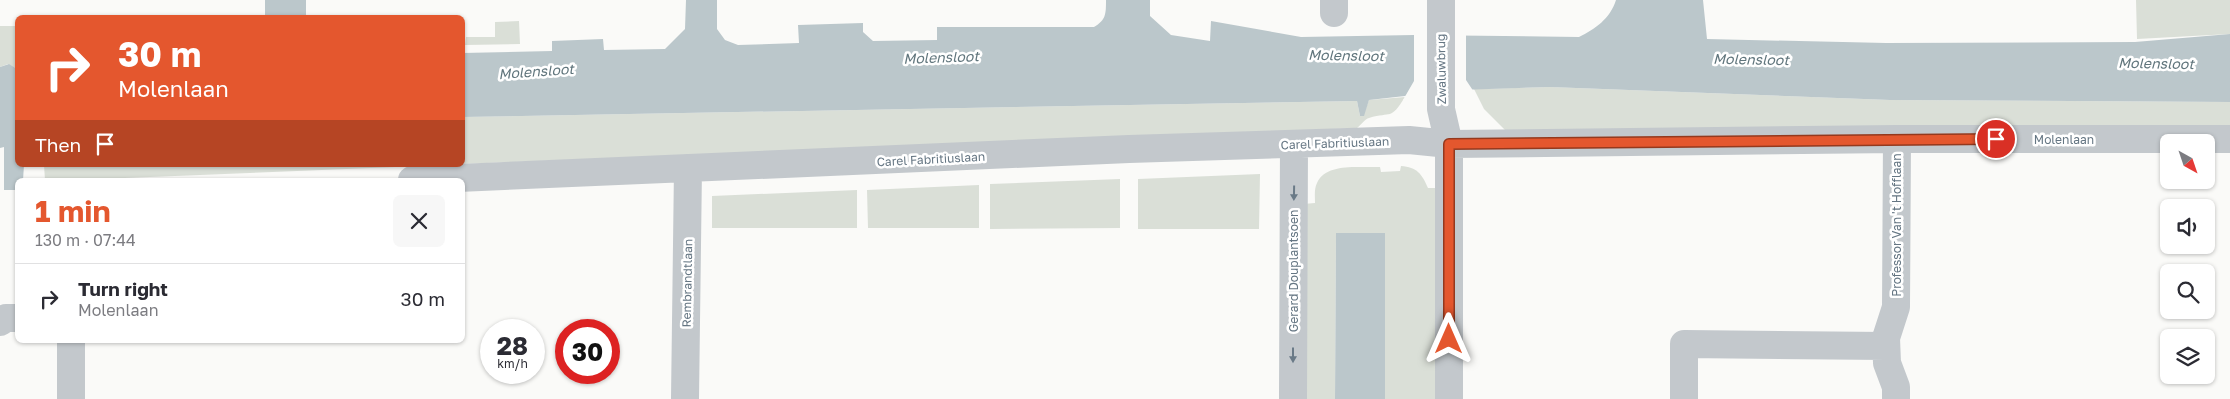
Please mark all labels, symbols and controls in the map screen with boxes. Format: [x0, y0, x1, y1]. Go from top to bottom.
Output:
text: 30 m [118, 33, 201, 75]
street label: Zwaluwbrug [1433, 33, 1449, 105]
icon: right [35, 35, 100, 100]
water label: Molensloot [1308, 46, 1385, 64]
water label: Molensloot [903, 47, 981, 67]
water label: Molensloot [1713, 50, 1790, 68]
water label: Molensloot [2118, 54, 2195, 72]
water label: Molensloot [498, 60, 576, 82]
text: Molenlaan [118, 75, 229, 102]
pin [1975, 118, 2017, 160]
icon: arrive [1982, 125, 2010, 153]
icon: arrive [91, 130, 119, 158]
street label: Molenlaan [2034, 132, 2094, 147]
text: Then [35, 133, 81, 156]
street label: Carel Fabritiuslaan [1280, 134, 1390, 152]
north arrow [2160, 134, 2215, 189]
map controls [2160, 134, 2215, 384]
street label: Carel Fabritiuslaan [876, 149, 986, 169]
street label: Professor Van 't Hofflaan [1889, 153, 1904, 297]
one-way arrow [1289, 185, 1297, 201]
text: 1 min [35, 193, 111, 229]
button: close [393, 195, 445, 247]
button: sound [2160, 199, 2215, 254]
street label: Gerard Douplantsoen [1286, 210, 1301, 332]
text: 130 m · 07:44 [35, 230, 136, 250]
street label: Rembrandtlaan [679, 239, 695, 327]
button: search [2160, 264, 2215, 319]
text: Turn right [78, 277, 168, 300]
icon: right [35, 285, 63, 313]
text: 30 m [401, 287, 445, 310]
text: Molenlaan [78, 300, 158, 320]
position arrow [1422, 312, 1474, 364]
speed limit sign: 30 [555, 319, 620, 384]
button: layers [2160, 329, 2215, 384]
text: 28 [497, 330, 528, 361]
one-way arrow [1289, 347, 1297, 363]
text: km/h [497, 356, 528, 371]

